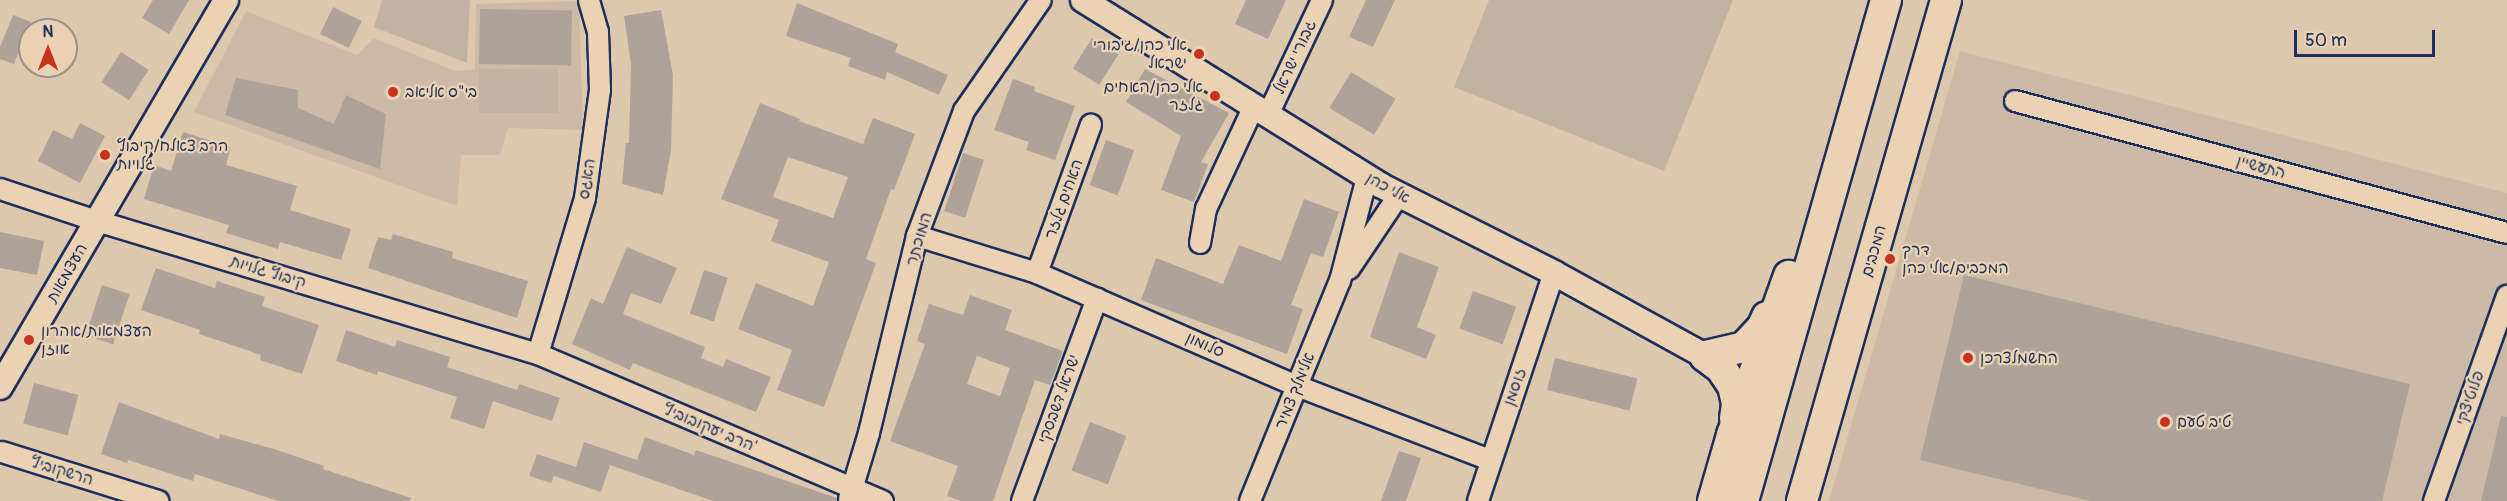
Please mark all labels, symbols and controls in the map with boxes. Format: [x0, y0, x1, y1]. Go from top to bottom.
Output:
street label: גבורי ישראל [1269, 17, 1321, 97]
north arrow [18, 18, 78, 78]
scale bar [2297, 18, 2438, 56]
text: N [43, 22, 53, 42]
text: 50 m [2305, 29, 2347, 52]
place label: אלי כהן/גיבורי ישראל [1093, 35, 1187, 73]
marker: אלי כהן/גיבורי ישראל [1192, 47, 1206, 61]
place label: אלי כהן/האחים גלזר [1103, 77, 1203, 115]
place label: בי"ס אליאב [405, 82, 477, 102]
marker: בי"ס אליאב [386, 85, 400, 99]
marker: אלי כהן/האחים גלזר [1208, 89, 1222, 103]
place label: הרב צאלח/קיבוץ גלויות [117, 136, 228, 174]
marker: הרב צאלח/קיבוץ גלויות [98, 148, 112, 162]
street label: התעשיין [2234, 151, 2288, 183]
street label: האחים גלזר [1041, 156, 1087, 242]
street label: האגס [574, 157, 600, 201]
street label: אלי כהן [1363, 168, 1413, 208]
street label: המוכתר [902, 210, 936, 268]
street label: המכבים [1857, 223, 1891, 279]
street label: העצמאות [42, 240, 92, 306]
place label: דרך המכבים/אלי כהן [1902, 240, 2009, 278]
street label: קיבוץ גלויות [228, 251, 308, 293]
marker: דרך המכבים/אלי כהן [1883, 252, 1897, 266]
place label: העצמאות/אהרון אוזן [41, 321, 152, 359]
street label: סלומון [1183, 328, 1227, 362]
marker: העצמאות/אהרון אוזן [22, 333, 36, 347]
place label: החשמלצרכן [1980, 348, 2058, 368]
street label: אלימלך צמיר [1271, 350, 1319, 432]
marker: החשמלצרכן [1961, 351, 1975, 365]
street label: ישראל דשבסקי [1034, 352, 1084, 446]
street label: זוסמן [1500, 366, 1530, 408]
street label: פלוטיצקי [2452, 368, 2488, 428]
street label: הרב יעקובוביץ' [660, 400, 760, 456]
place label: טיב טעם [2177, 412, 2232, 432]
marker: טיב טעם [2158, 415, 2172, 429]
street label: הרשקוביץ [28, 452, 96, 490]

